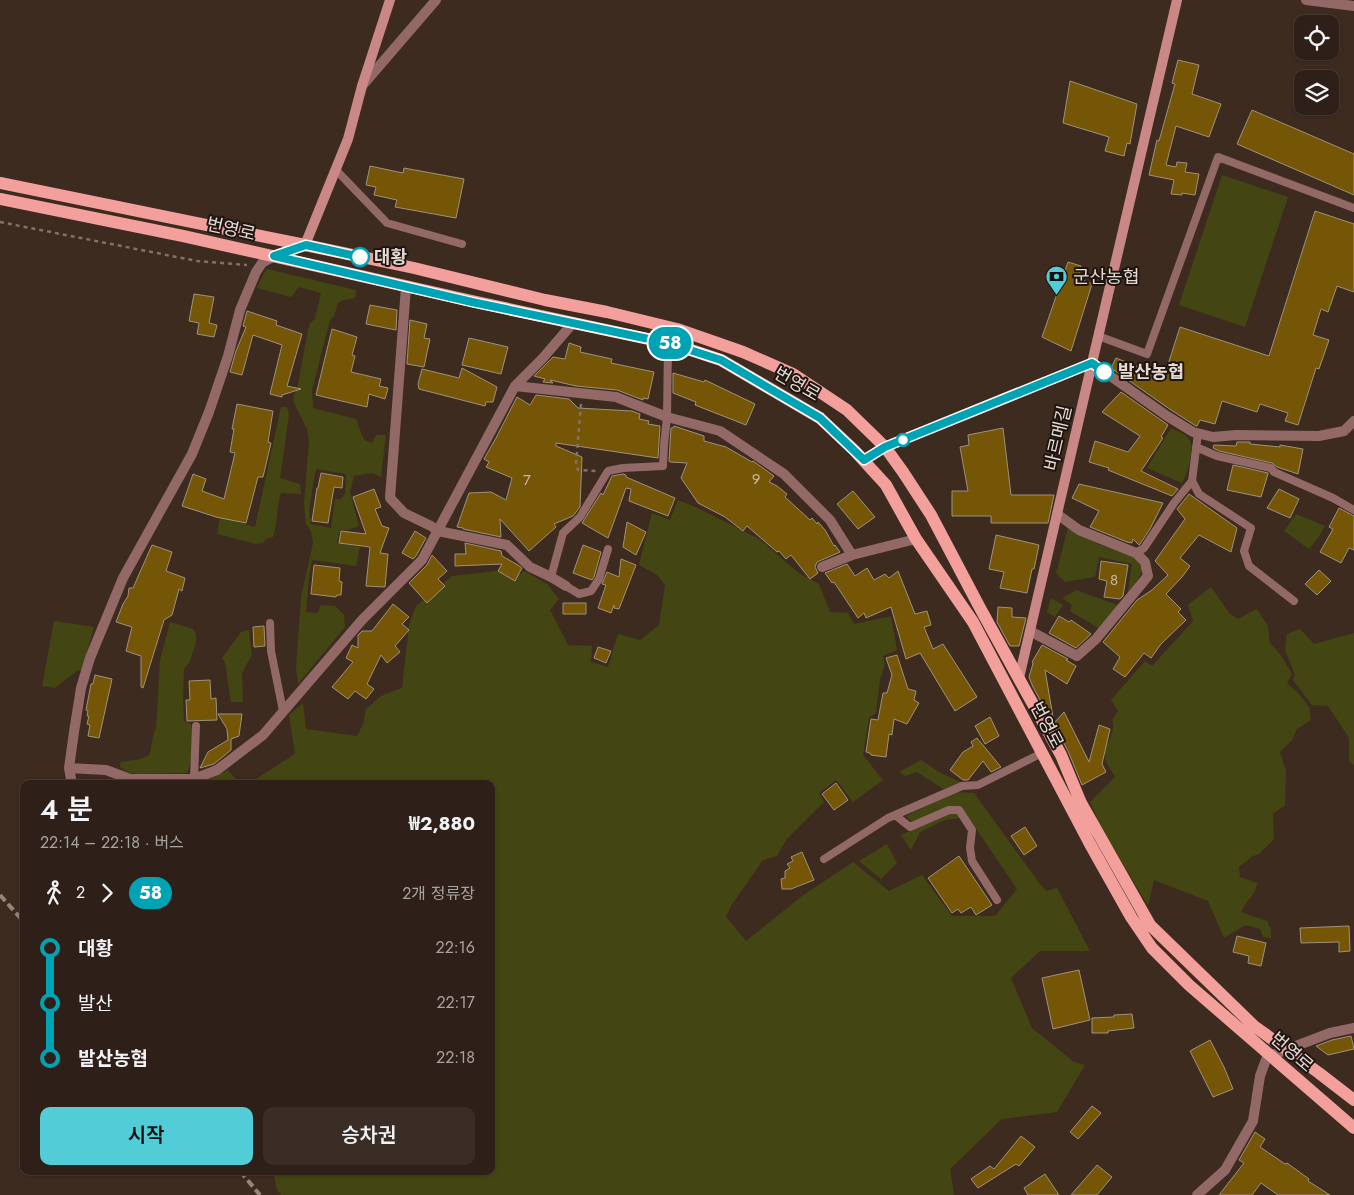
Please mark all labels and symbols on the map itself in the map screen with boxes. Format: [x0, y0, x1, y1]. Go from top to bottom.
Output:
street label: 번영로 [204, 211, 258, 247]
place label: 대황 [374, 244, 408, 270]
marker: 대황 [350, 247, 370, 267]
place label: 군산농협 [1073, 264, 1139, 290]
bank icon: 군산농협 [1045, 265, 1069, 296]
line badge: 58 [648, 327, 692, 359]
place label: 발산농협 [1118, 359, 1184, 385]
street label: 번영로 [769, 360, 825, 408]
marker: 발산농협 [1094, 362, 1114, 382]
street label: 바르메길 [1038, 403, 1078, 473]
unlabelled marker [896, 433, 910, 447]
house number: 9 [752, 468, 760, 490]
house number: 7 [523, 469, 531, 491]
house number: 8 [1110, 569, 1118, 591]
street label: 번영로 [1024, 697, 1070, 753]
street label: 번영로 [1265, 1026, 1319, 1078]

